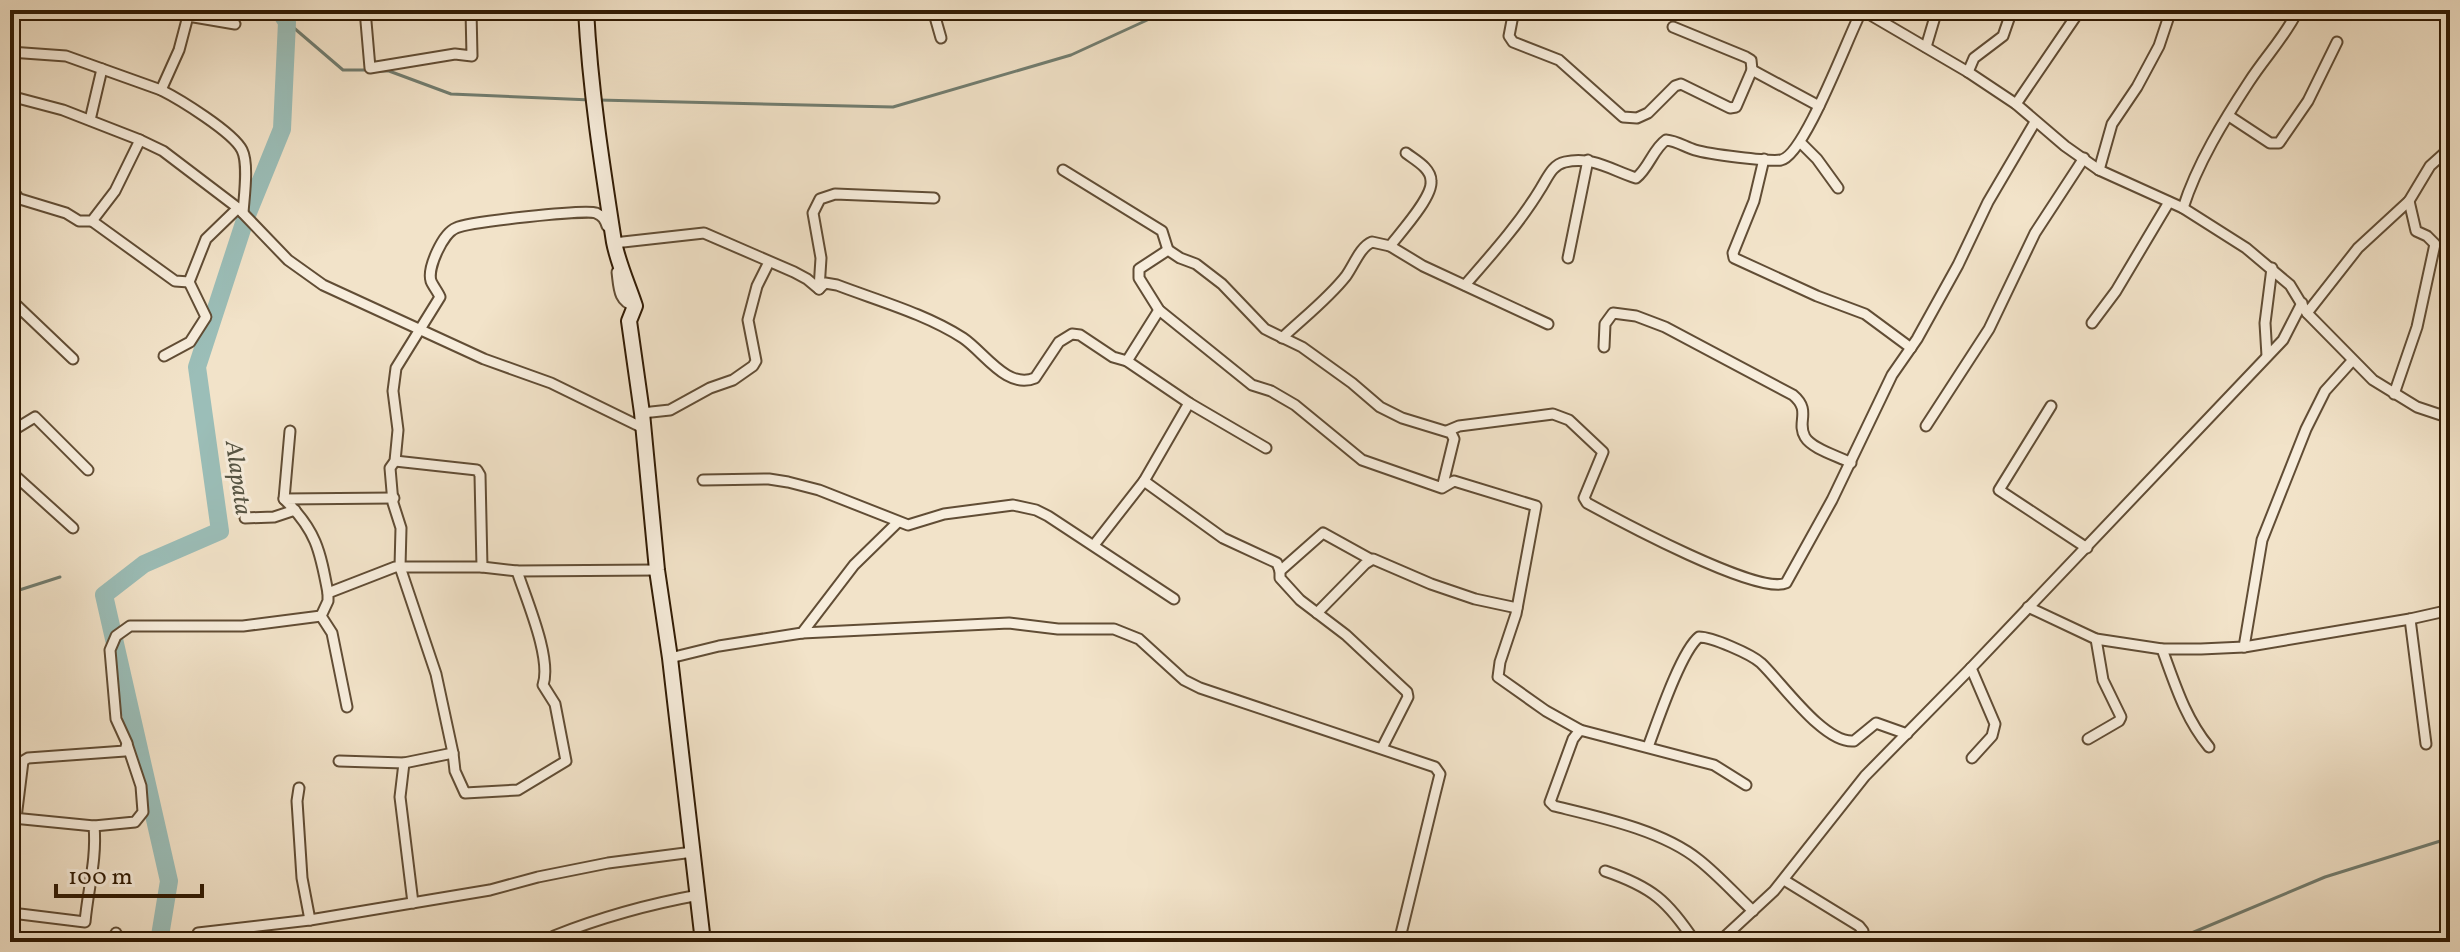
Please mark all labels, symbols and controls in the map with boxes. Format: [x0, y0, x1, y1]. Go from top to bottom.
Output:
water label: Alapata [215, 438, 259, 518]
scale bar [56, 848, 202, 898]
text: 100 m [68, 861, 133, 895]

